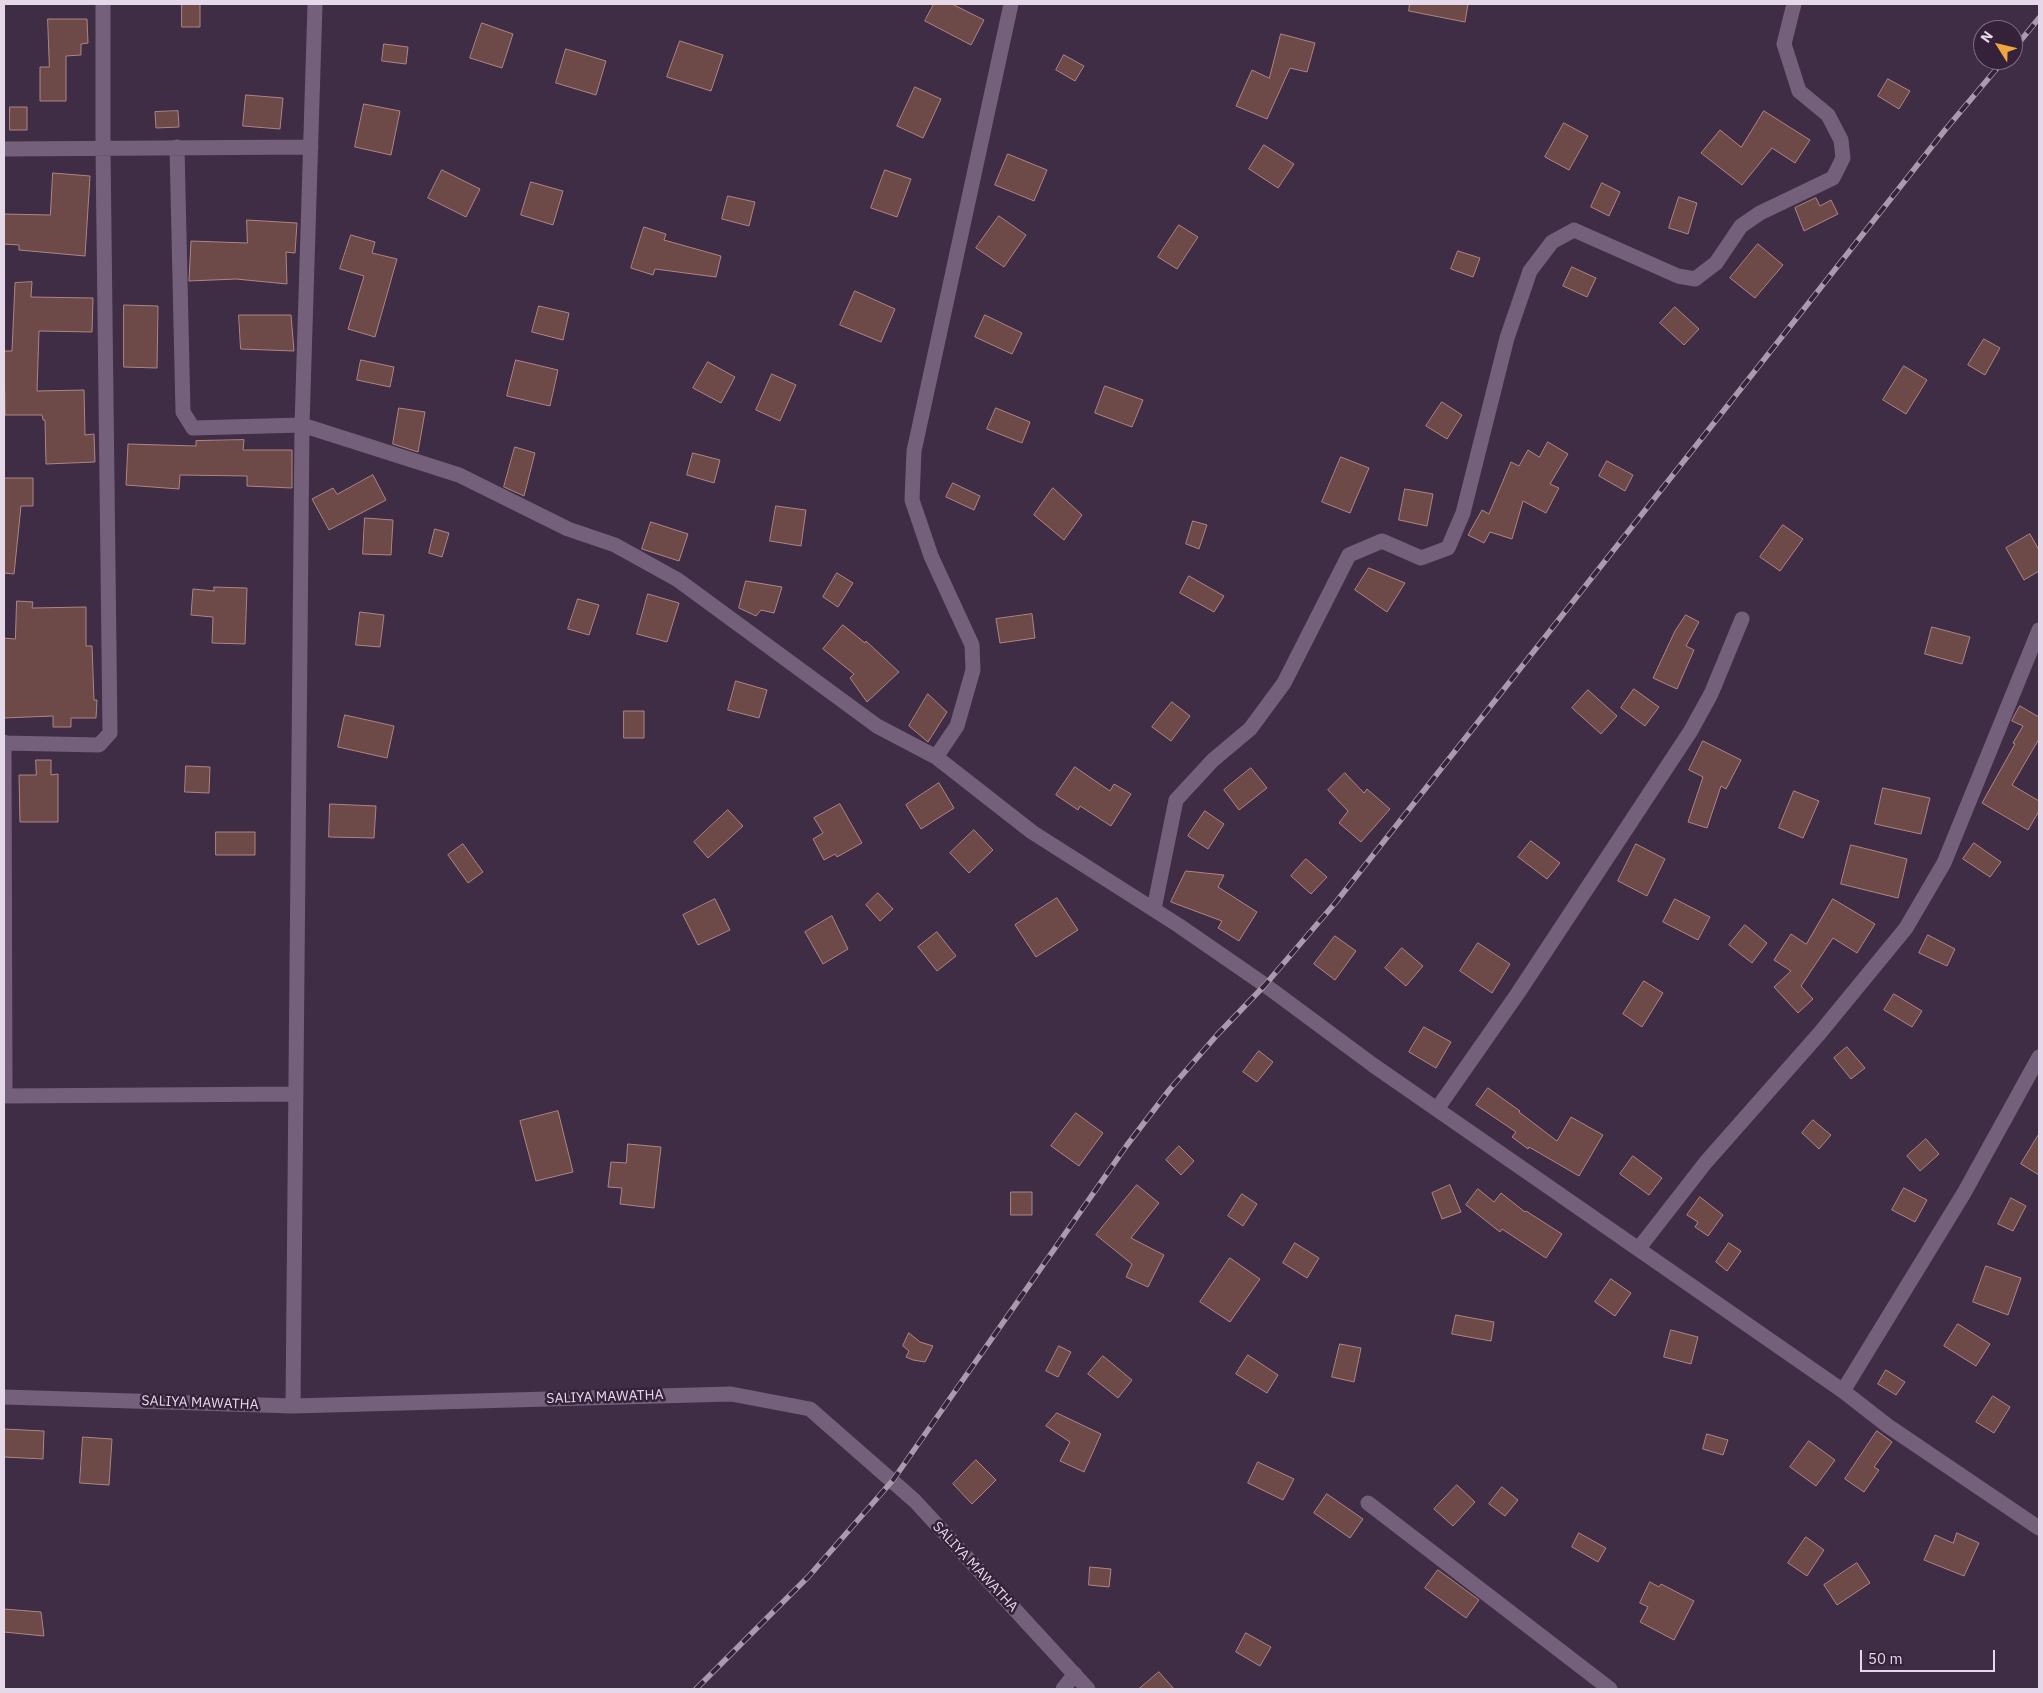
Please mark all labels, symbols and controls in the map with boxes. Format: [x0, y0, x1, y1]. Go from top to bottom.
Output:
north arrow [1973, 20, 2023, 70]
text: N [1976, 27, 1997, 46]
street label: SALIYA MAWATHA [546, 1387, 664, 1407]
street label: SALIYA MAWATHA [141, 1393, 259, 1413]
street label: SALIYA MAWATHA [929, 1518, 1021, 1616]
scale bar [1863, 1640, 1998, 1672]
text: 50 m [1868, 1649, 1903, 1668]

